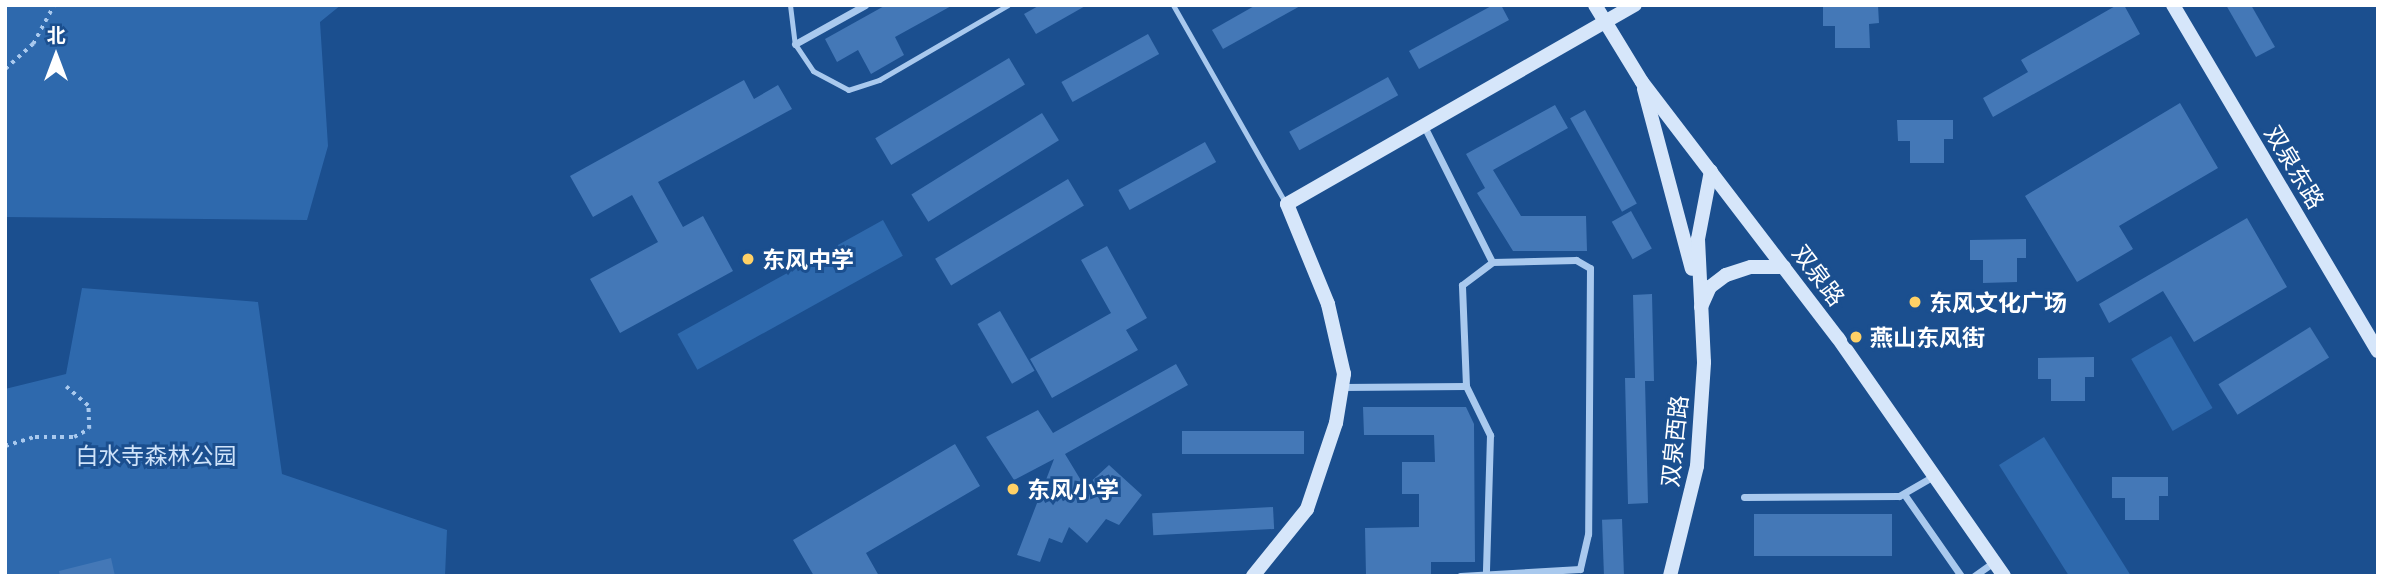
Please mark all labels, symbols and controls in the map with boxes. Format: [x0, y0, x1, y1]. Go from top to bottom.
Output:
north arrow [21, 21, 91, 91]
text: 北 [46, 23, 66, 46]
street label: 双泉东路 [2259, 120, 2331, 214]
street label: 双泉路 [1787, 239, 1851, 311]
place label: 东风中学 [762, 245, 854, 273]
marker: 东风中学 [740, 251, 756, 267]
place label: 东风文化广场 [1929, 288, 2067, 316]
marker: 东风文化广场 [1907, 294, 1923, 310]
place label: 燕山东风街 [1870, 323, 1985, 351]
marker: 燕山东风街 [1848, 329, 1864, 345]
street label: 双泉西路 [1655, 394, 1693, 488]
park label: 白水寺森林公园 [76, 441, 236, 469]
place label: 东风小学 [1027, 475, 1119, 503]
marker: 东风小学 [1005, 481, 1021, 497]

